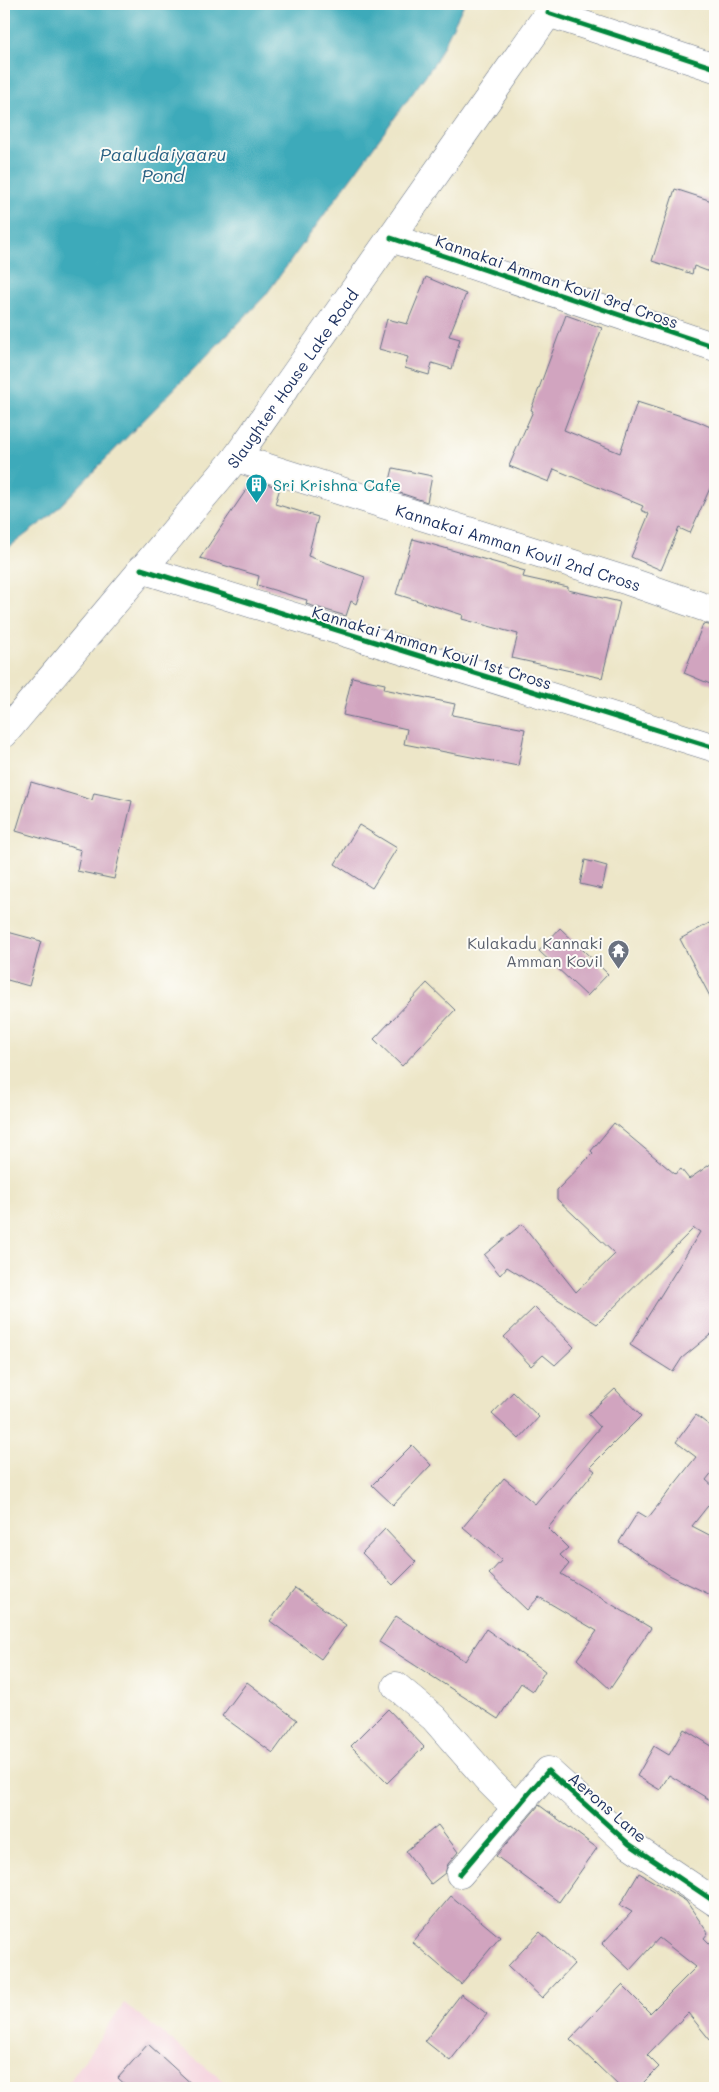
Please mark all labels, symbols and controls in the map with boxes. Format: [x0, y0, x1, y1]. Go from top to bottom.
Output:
water label: Paaludaiyaaru Pond [100, 142, 226, 187]
street label: Kannakai Amman Kovil 3rd Cross [433, 230, 681, 332]
street label: Slaughter House Lake Road [222, 284, 362, 472]
building icon: Sri Krishna Cafe [245, 472, 269, 503]
place label: Sri Krishna Cafe [273, 474, 401, 495]
street label: Kannakai Amman Kovil 2nd Cross [393, 498, 644, 595]
street label: Kannakai Amman Kovil 1st Cross [310, 600, 554, 694]
place label: Kulakadu Kannaki Amman Kovil [467, 932, 603, 971]
temple icon: Kulakadu Kannaki Amman Kovil [607, 939, 631, 970]
street label: Aerons Lane [564, 1767, 652, 1847]

